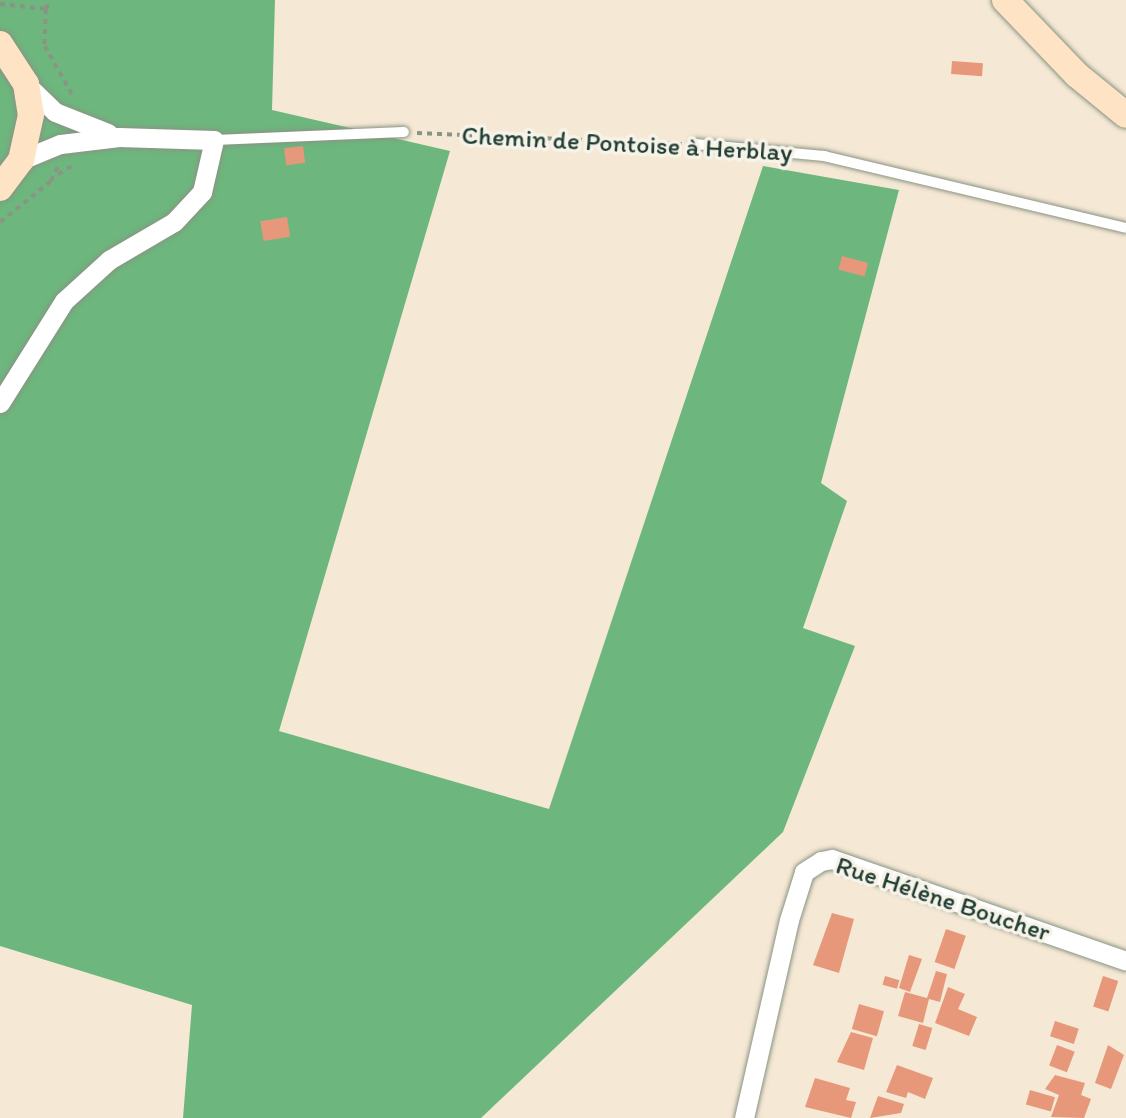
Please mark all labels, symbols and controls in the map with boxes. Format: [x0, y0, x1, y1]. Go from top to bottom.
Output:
street label: Chemin de Pontoise à Herblay [461, 120, 793, 168]
street label: Rue Hélène Boucher [832, 850, 1054, 948]

